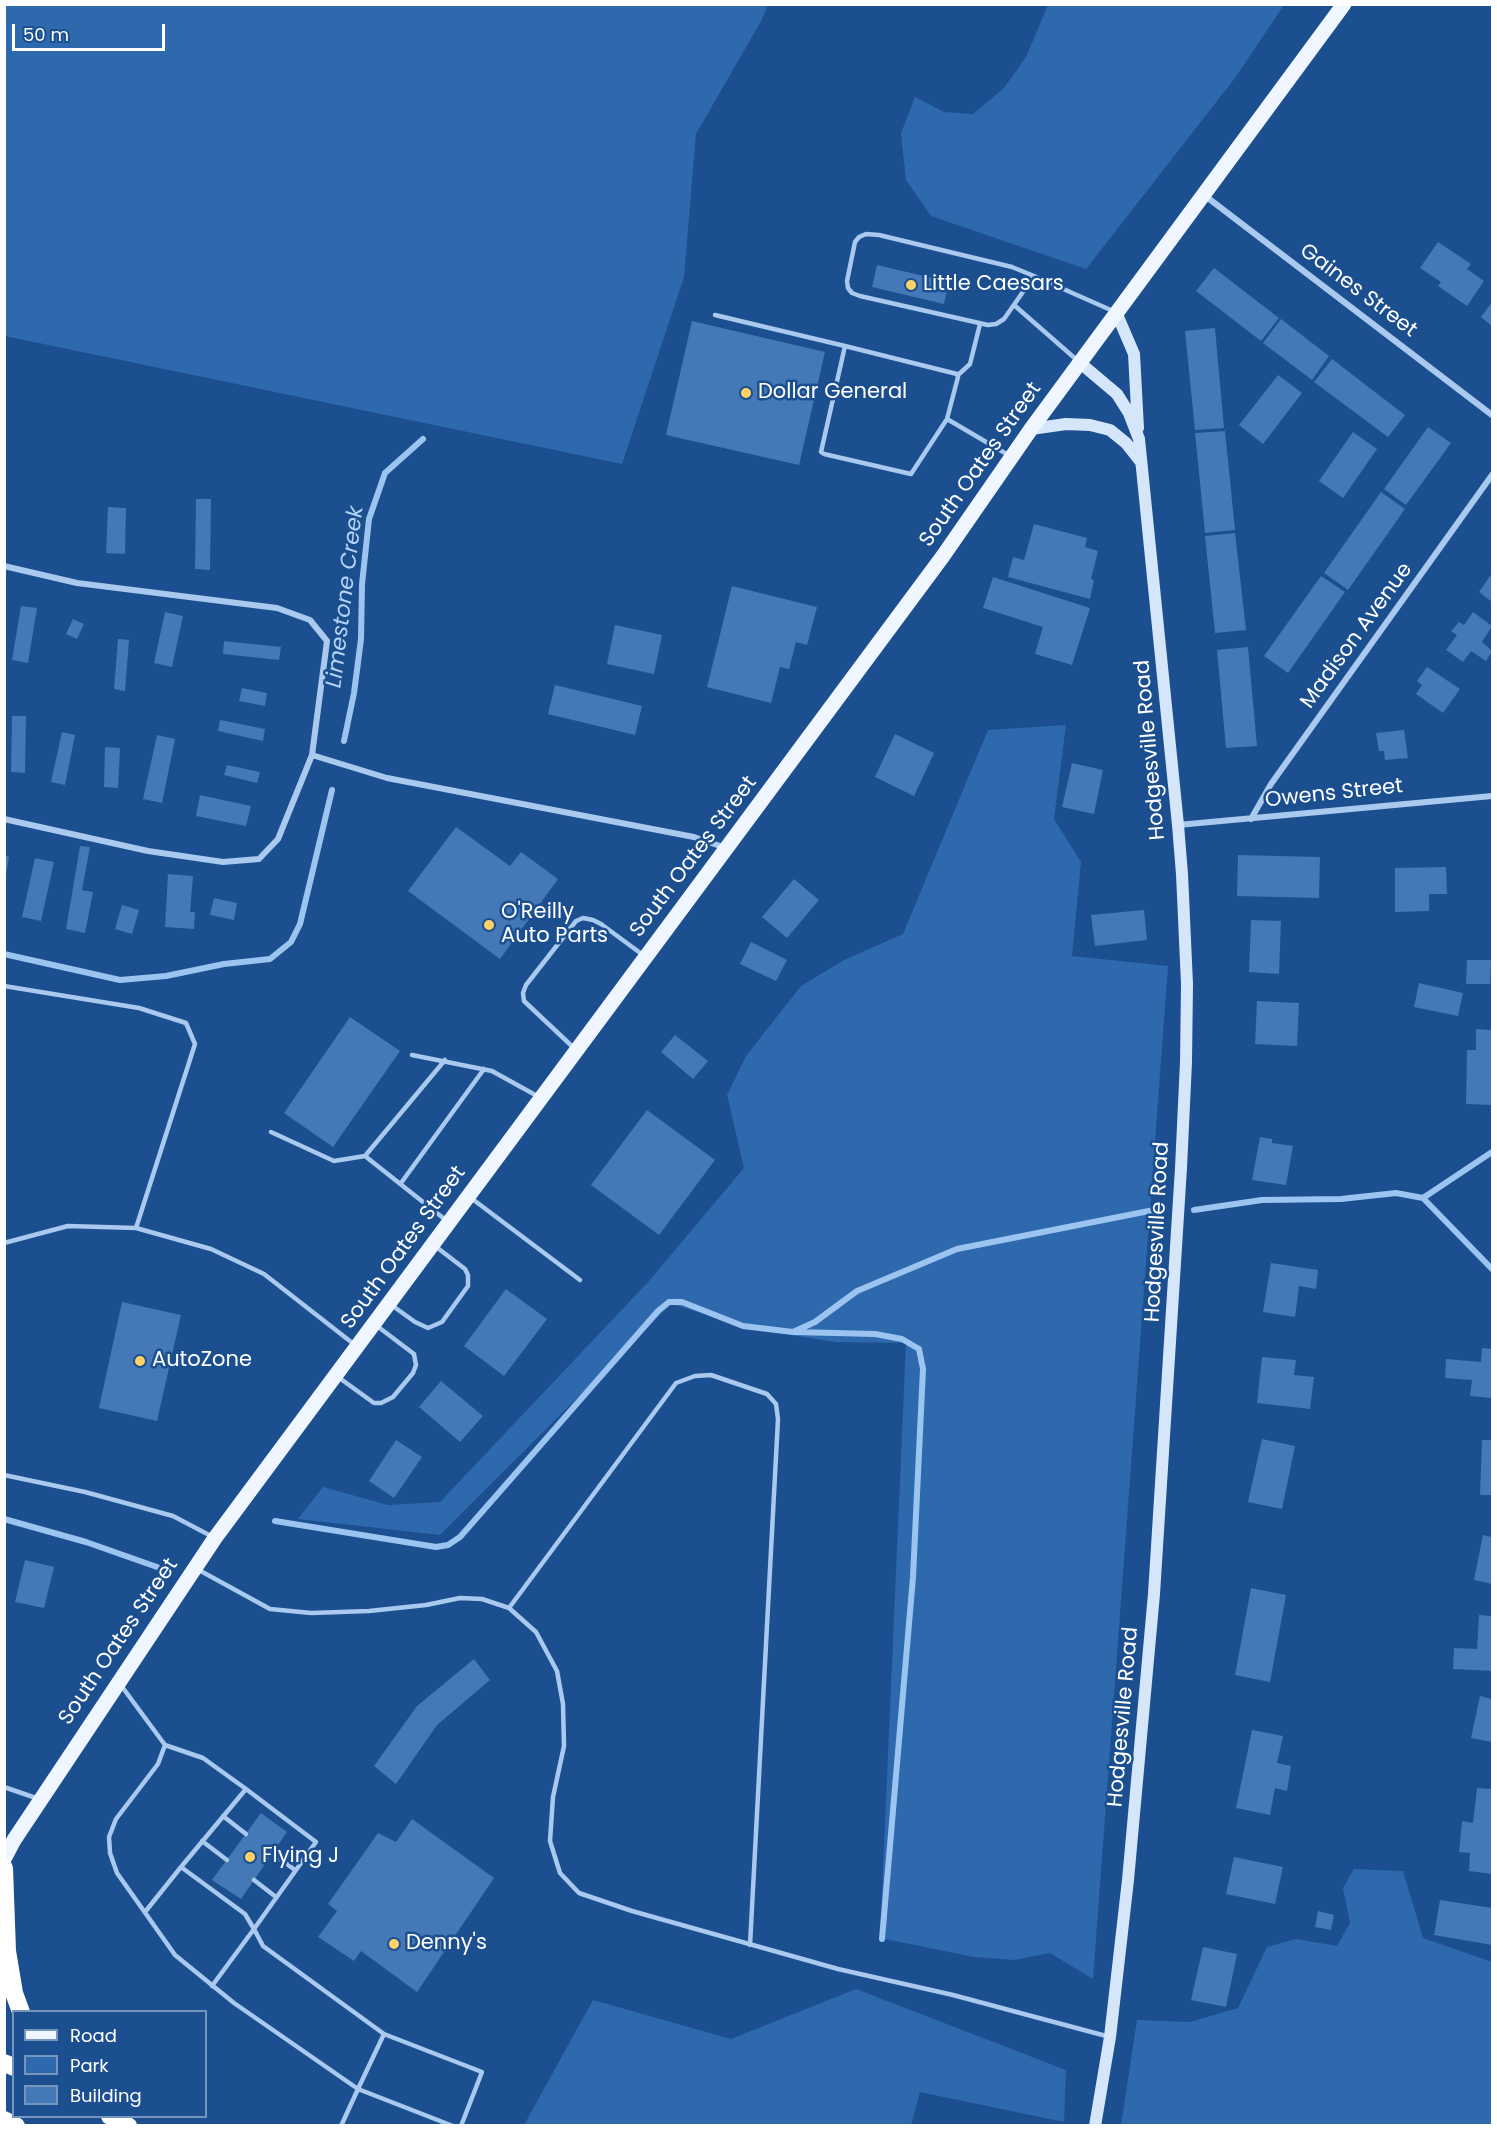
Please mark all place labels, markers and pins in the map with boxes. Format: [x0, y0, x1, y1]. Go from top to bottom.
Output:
place label: Little Caesars [923, 272, 1064, 298]
marker: Little Caesars [904, 278, 918, 292]
place label: Dollar General [758, 380, 907, 406]
marker: Dollar General [739, 386, 753, 400]
place label: O'Reilly Auto Parts [501, 900, 608, 950]
marker: O'Reilly Auto Parts [482, 918, 496, 932]
place label: AutoZone [152, 1348, 252, 1374]
marker: AutoZone [133, 1354, 147, 1368]
place label: Flying J [262, 1844, 339, 1870]
marker: Flying J [243, 1850, 257, 1864]
place label: Denny's [406, 1931, 487, 1957]
marker: Denny's [387, 1937, 401, 1951]

